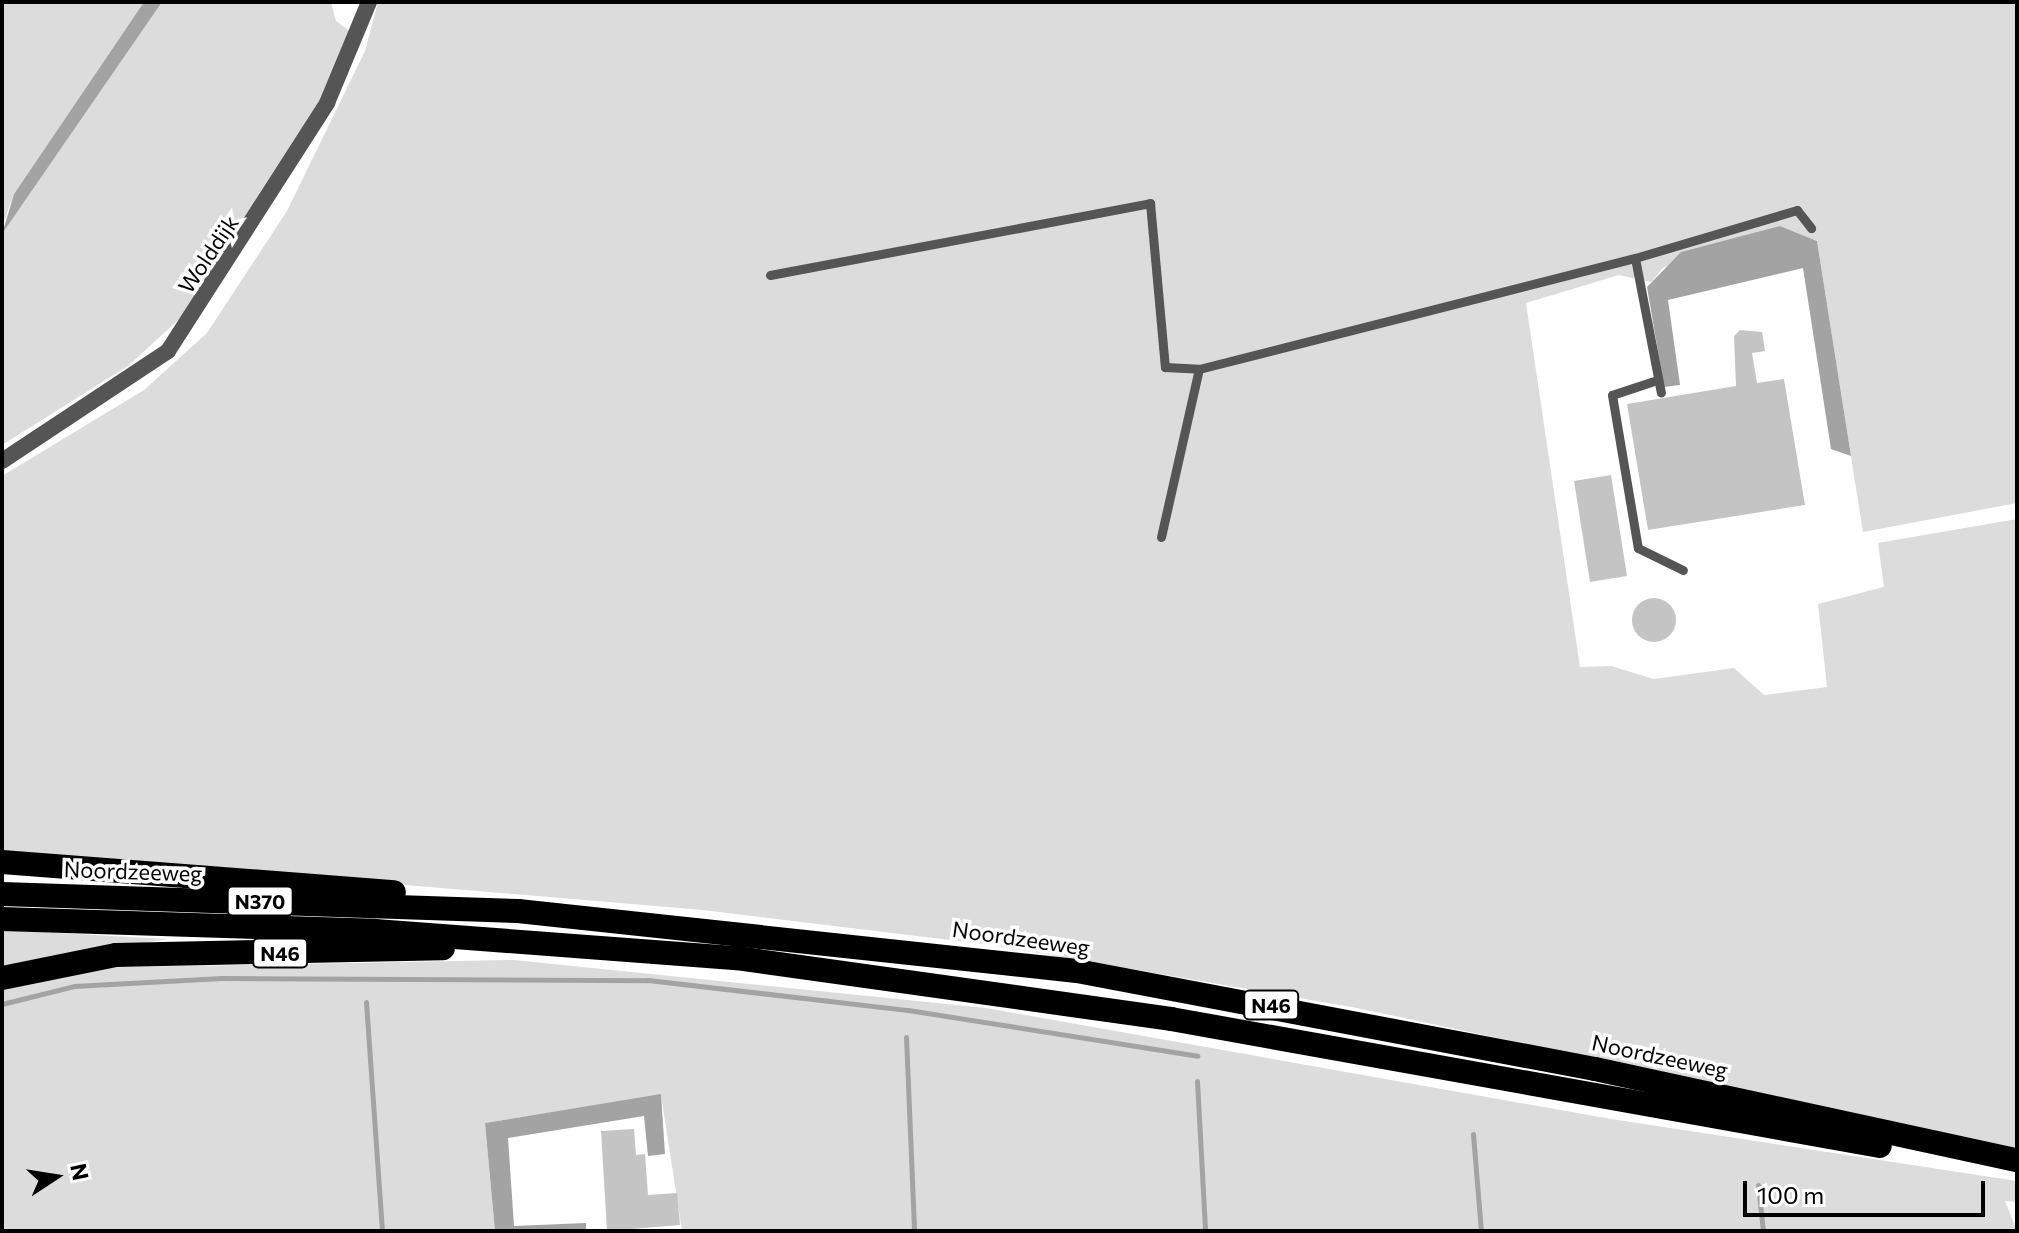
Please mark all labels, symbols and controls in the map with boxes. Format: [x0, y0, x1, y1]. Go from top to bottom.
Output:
street label: Wolddijk [172, 210, 244, 298]
street label: Noordzeeweg [63, 855, 203, 887]
road number: N370 [226, 885, 294, 917]
street label: Noordzeeweg [951, 915, 1091, 961]
road number: N46 [252, 937, 308, 969]
road number: N46 [1243, 989, 1299, 1021]
street label: Noordzeeweg [1589, 1029, 1731, 1083]
north arrow [16, 1137, 96, 1217]
text: N [65, 1161, 95, 1183]
scale bar [1747, 1165, 1989, 1215]
text: 100 m [1757, 1180, 1824, 1209]

